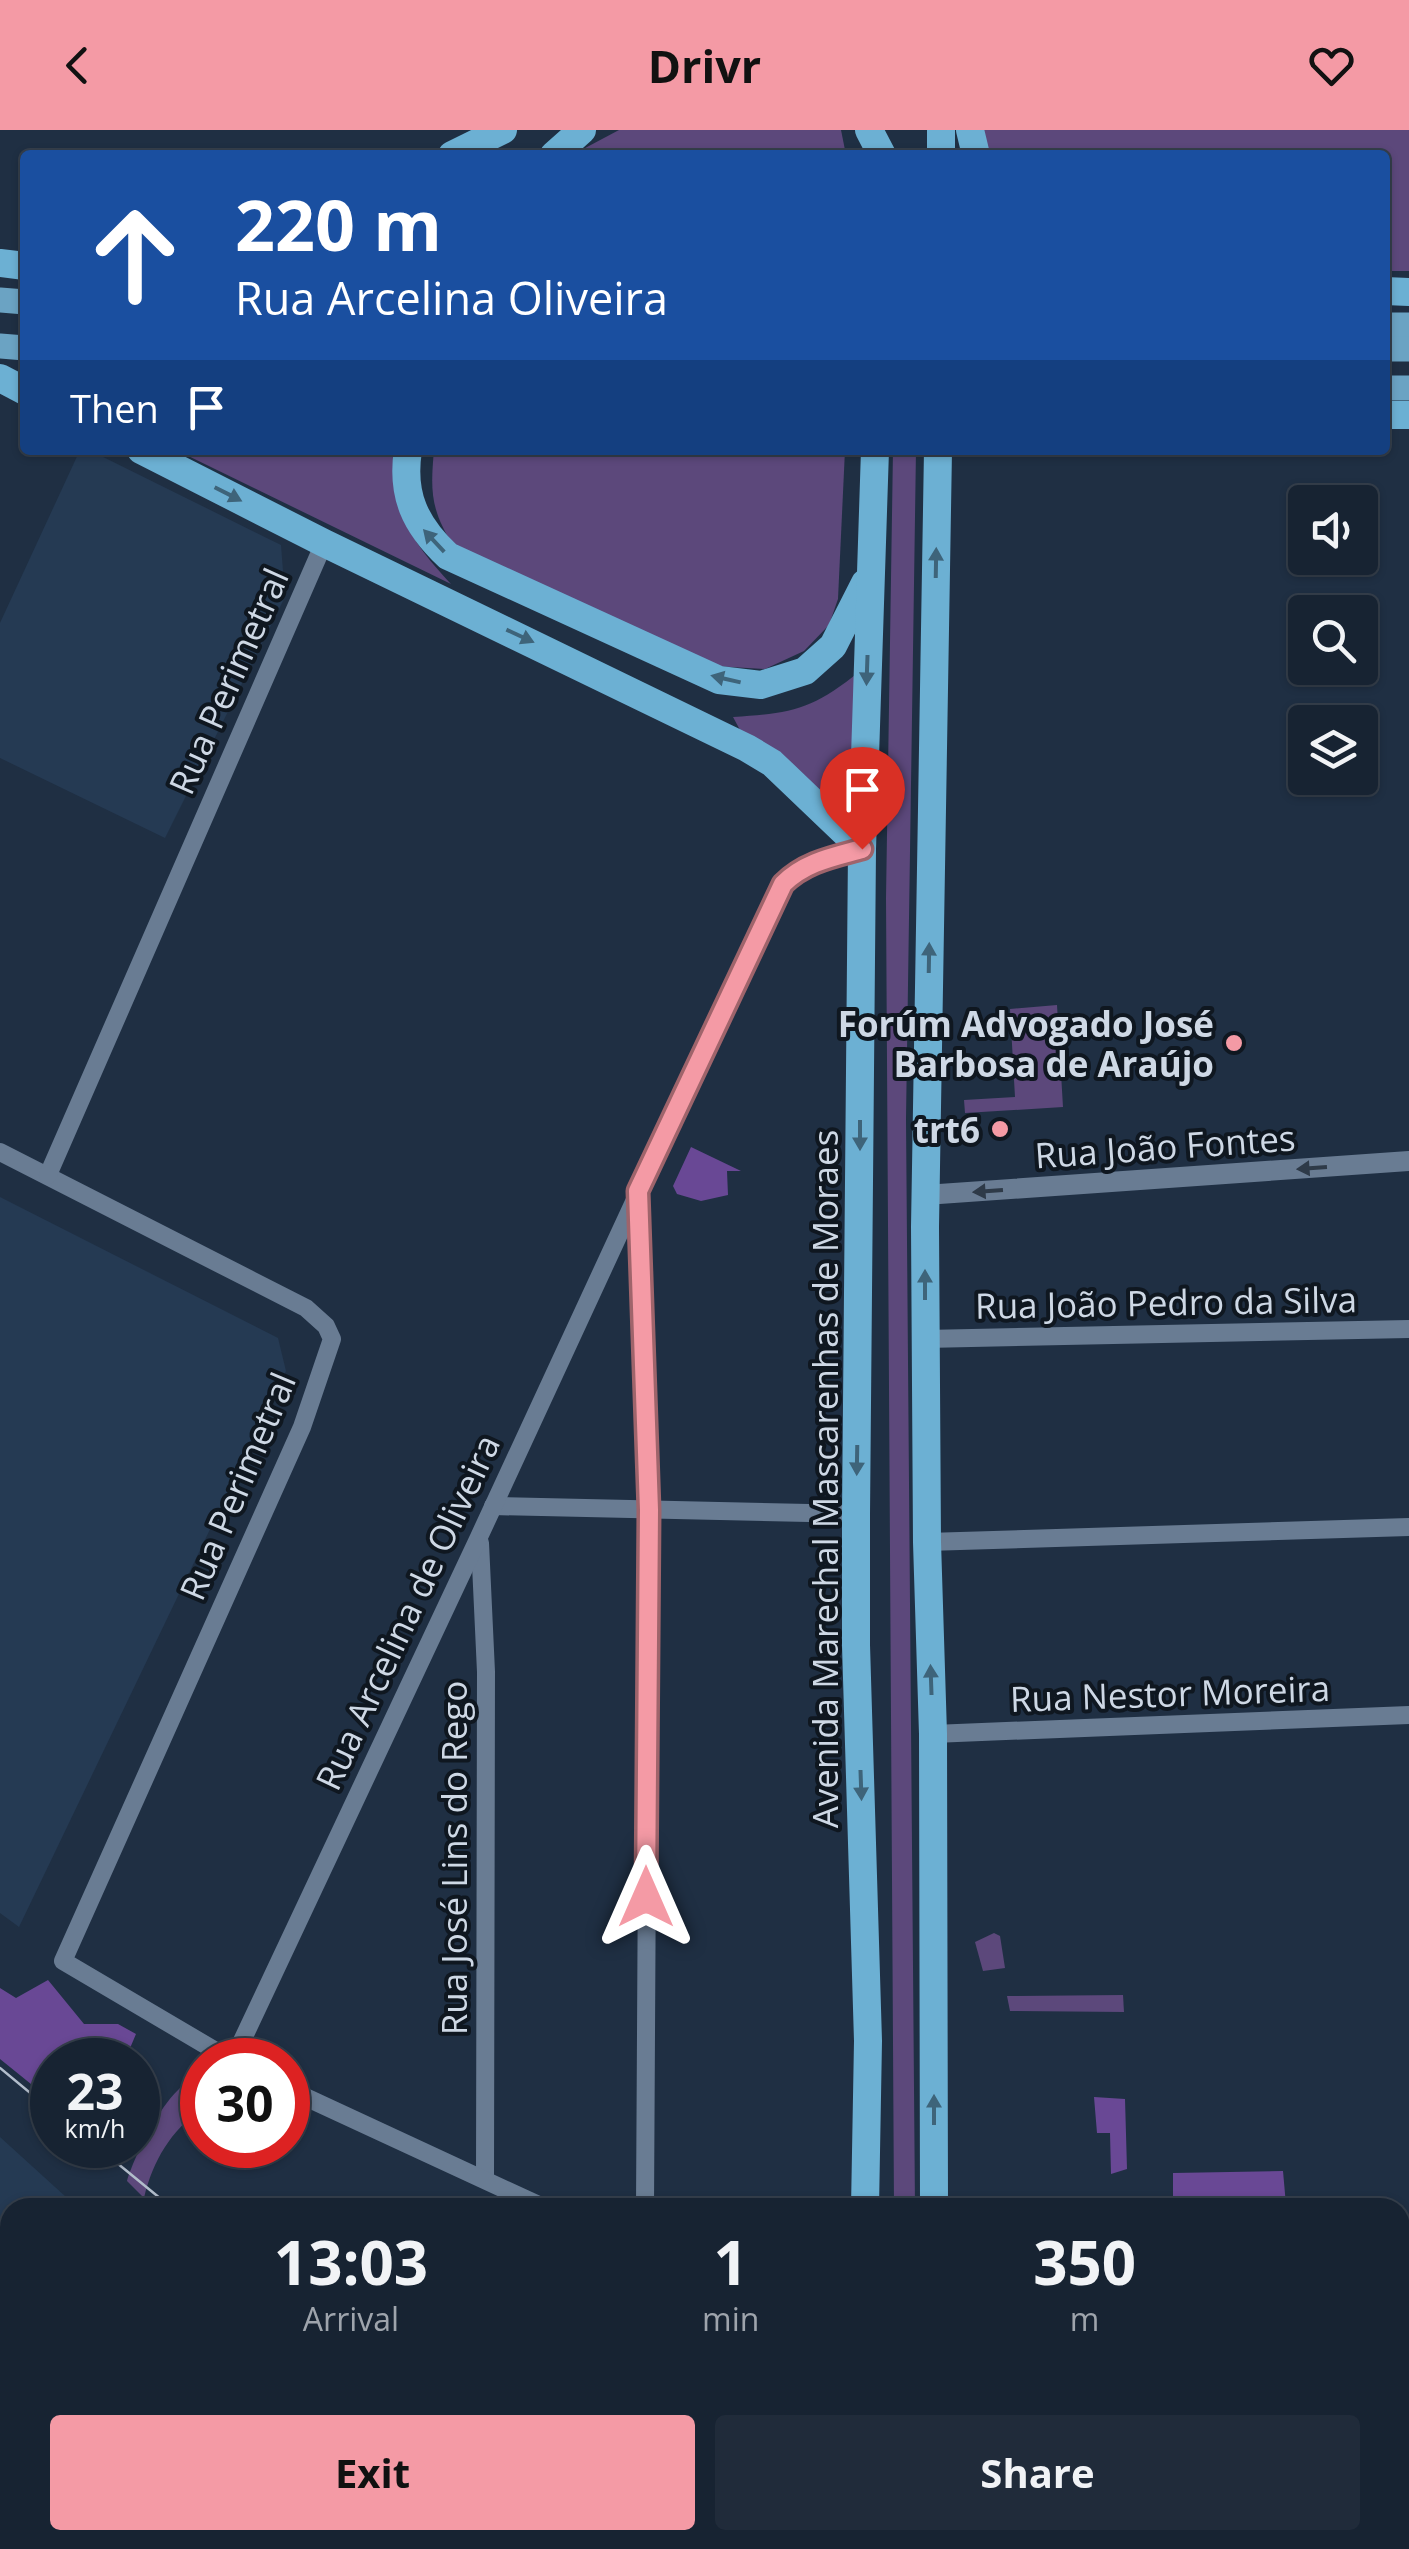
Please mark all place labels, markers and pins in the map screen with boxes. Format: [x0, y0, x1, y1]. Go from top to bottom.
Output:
pin [820, 747, 905, 850]
place label: Forúm Advogado José Barbosa de Araújo [838, 1000, 1214, 1087]
marker: Forúm Advogado José Barbosa de Araújo [1223, 1032, 1245, 1054]
place label: trt6 [914, 1106, 980, 1153]
marker: trt6 [989, 1118, 1011, 1140]

